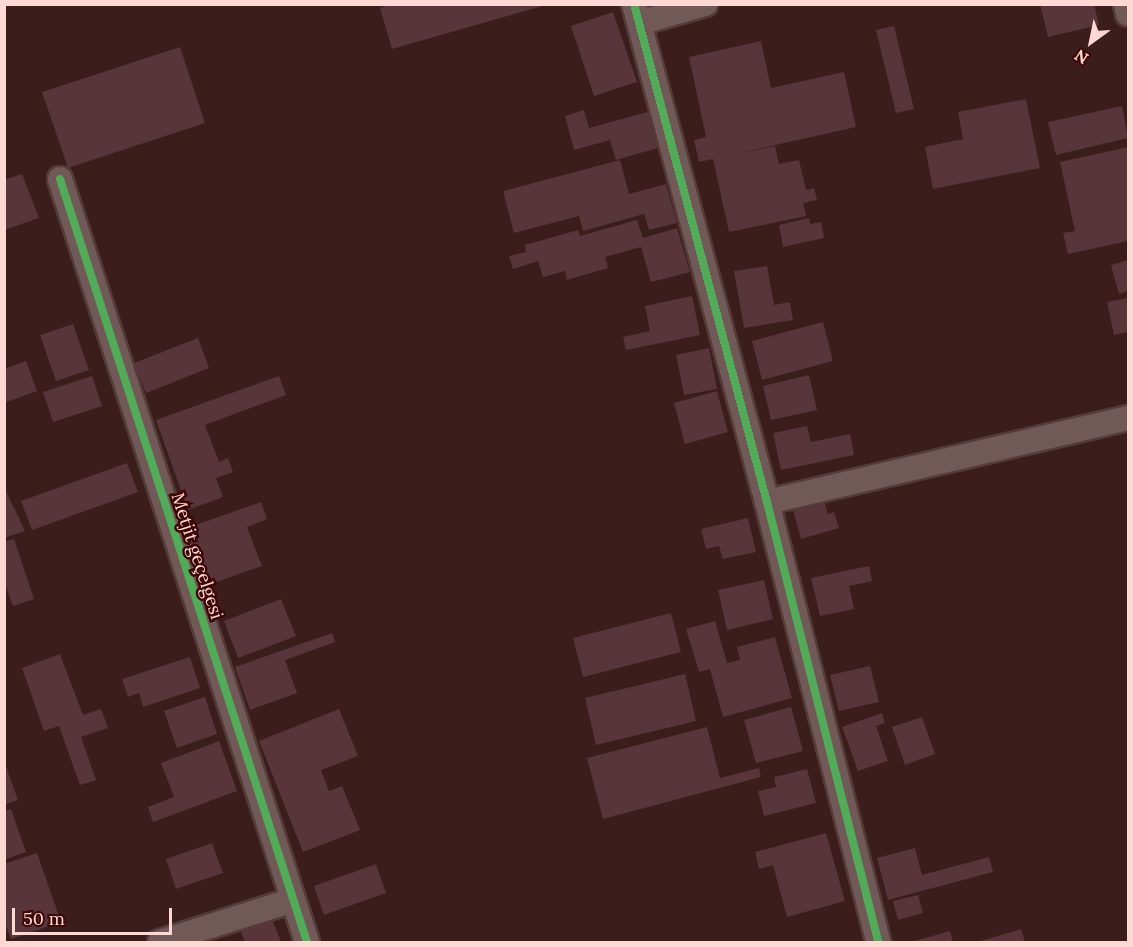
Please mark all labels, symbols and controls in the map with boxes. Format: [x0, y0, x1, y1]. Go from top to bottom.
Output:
north arrow [1061, 12, 1121, 72]
text: N [1071, 45, 1092, 69]
street label: Metjit geçelgesi [166, 490, 228, 622]
scale bar [15, 896, 176, 934]
text: 50 m [23, 907, 65, 930]

